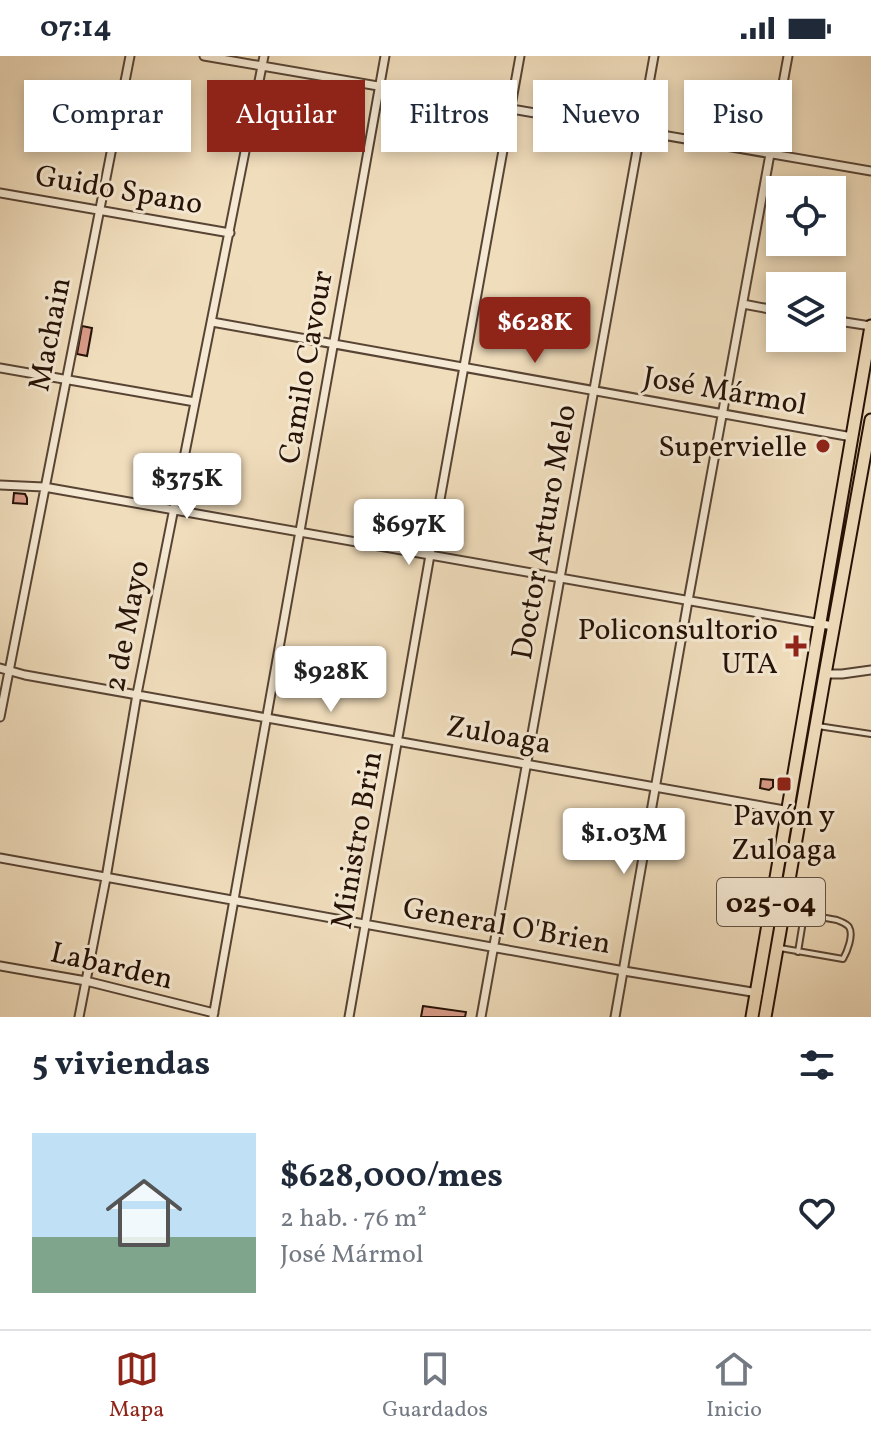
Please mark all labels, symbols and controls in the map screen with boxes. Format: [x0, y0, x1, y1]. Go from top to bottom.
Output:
text: 07:14 [40, 7, 112, 49]
chip: Comprar [24, 80, 191, 152]
chip: Alquilar [207, 80, 365, 152]
chip: Filtros [381, 80, 517, 152]
chip: Nuevo [533, 80, 668, 152]
chip: Piso [684, 80, 792, 152]
street label: Guido Spano [32, 156, 206, 226]
map controls [766, 176, 846, 352]
button: locate [766, 176, 846, 256]
street label: Camilo Cavour [269, 267, 345, 467]
button: layers [766, 272, 846, 352]
street label: Machain [19, 274, 83, 395]
pin: $628K [479, 297, 591, 365]
text: $628K [497, 305, 573, 341]
street label: José Mármol [640, 357, 810, 427]
street label: Doctor Arturo Melo [502, 402, 588, 663]
place label: Supervielle [658, 427, 807, 469]
marker: Supervielle [814, 437, 832, 455]
pin: $375K [131, 453, 243, 521]
text: $375K [151, 461, 223, 497]
pin: $697K [353, 499, 465, 567]
text: $697K [372, 507, 446, 543]
street label: 2 de Mayo [95, 557, 161, 696]
place label: Policonsultorio UTA [578, 610, 778, 686]
marker: Policonsultorio UTA [785, 635, 807, 657]
pin: $928K [275, 646, 387, 714]
text: $928K [293, 654, 369, 690]
street label: Zuloaga [443, 706, 554, 766]
street label: Ministro Brin [322, 748, 394, 933]
marker: Pavón y Zuloaga [775, 775, 793, 793]
place label: Pavón y Zuloaga [731, 796, 837, 872]
pin: $1.03M [559, 808, 689, 876]
text: $1.03M [581, 816, 667, 852]
road number: 025-04 [717, 878, 825, 926]
street label: General O'Brien [399, 888, 614, 966]
street label: Labarden [46, 932, 177, 1001]
text: 5 viviendas [32, 1042, 210, 1089]
icon: filters [795, 1043, 839, 1087]
text: $628,000/mes [280, 1154, 503, 1201]
icon: home [96, 1165, 192, 1261]
icon: heart [795, 1191, 839, 1235]
text: 2 hab. · 76 m² [280, 1201, 427, 1237]
text: José Mármol [280, 1237, 423, 1273]
tab: Mapa [109, 1347, 164, 1426]
tab: Guardados [382, 1347, 488, 1426]
tab: Inicio [706, 1347, 762, 1426]

